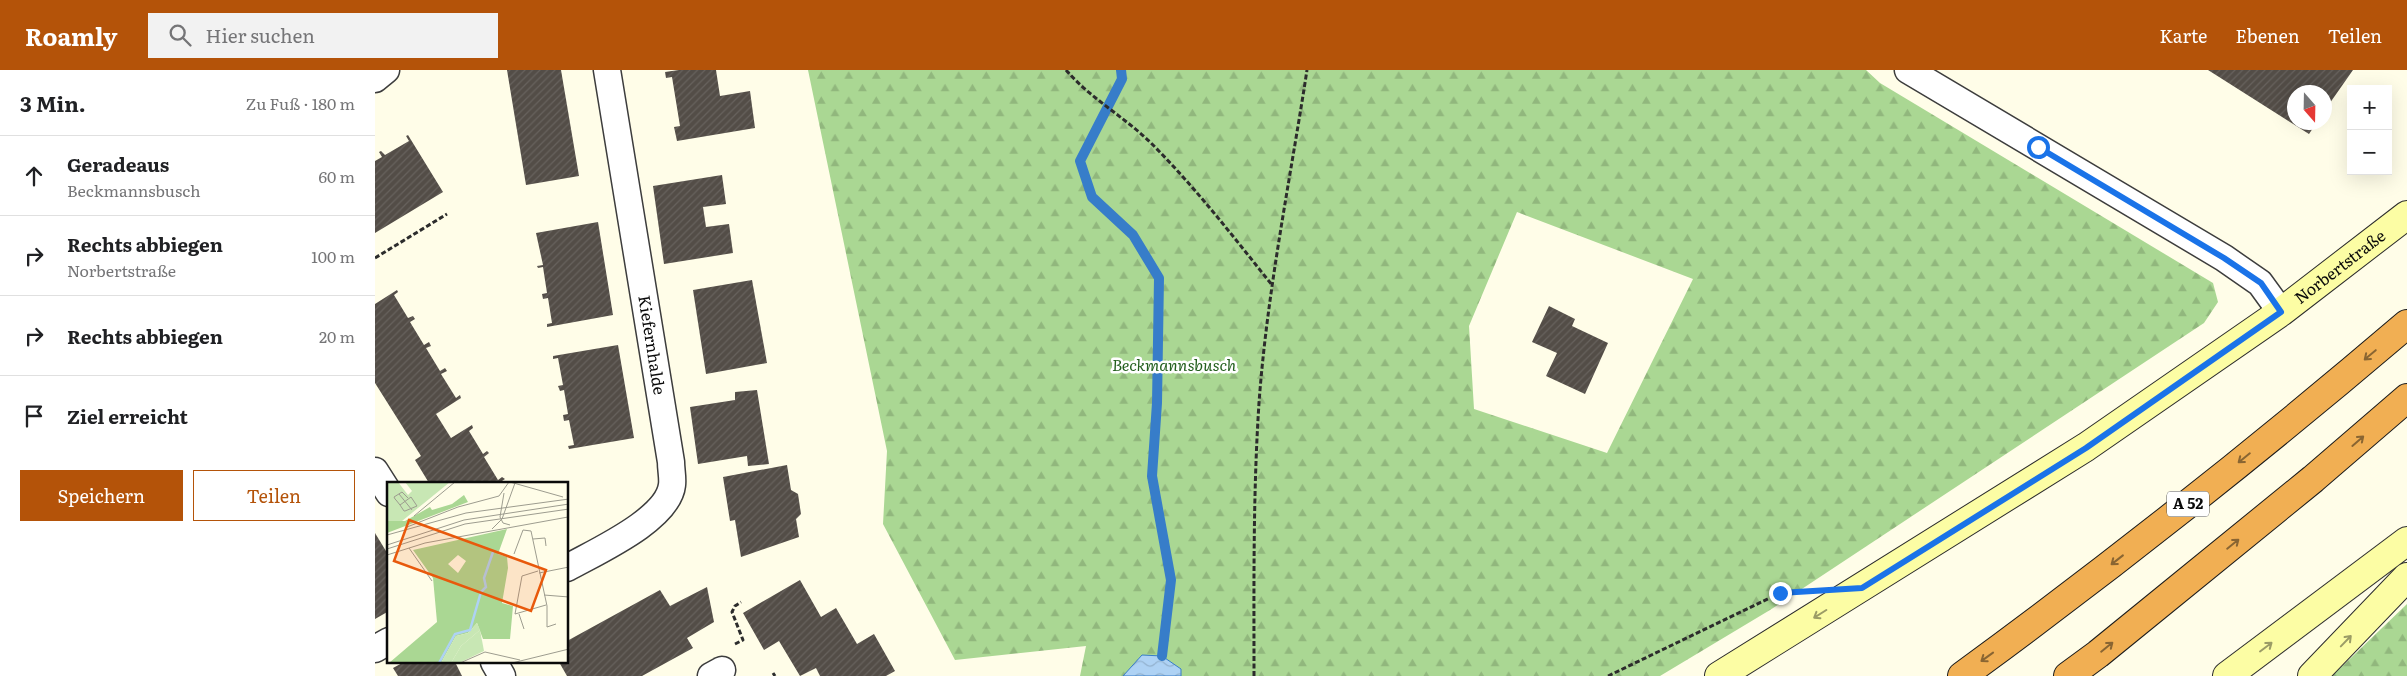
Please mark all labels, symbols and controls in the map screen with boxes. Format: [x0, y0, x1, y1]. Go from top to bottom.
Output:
search box [148, 13, 498, 58]
text: Roamly [25, 18, 118, 53]
icon: search [166, 21, 194, 49]
text: Hier suchen [206, 21, 315, 49]
text: Karte [2160, 22, 2207, 49]
text: Ebenen [2235, 22, 2300, 49]
text: Teilen [2328, 22, 2382, 49]
north arrow [2287, 85, 2332, 130]
map controls [2347, 85, 2392, 175]
button: + [2347, 85, 2392, 130]
text: 3 Min. [20, 87, 86, 118]
text: Zu Fuß · 180 m [246, 91, 355, 115]
button: − [2347, 130, 2392, 175]
route start [2027, 136, 2050, 159]
text: Geradeaus [67, 150, 169, 178]
icon: ahead [20, 162, 48, 190]
text: 60 m [318, 164, 355, 188]
text: Beckmannsbusch [67, 178, 201, 202]
street label: Norbertstraße [2289, 223, 2390, 309]
text: Rechts abbiegen [67, 230, 223, 258]
icon: right [20, 242, 48, 270]
text: 100 m [311, 244, 355, 268]
text: Norbertstraße [67, 258, 176, 282]
street label: Kiefernhalde [633, 293, 673, 396]
icon: right [20, 322, 48, 350]
text: Rechts abbiegen [67, 322, 223, 350]
text: 20 m [319, 324, 355, 348]
one-way arrow [2363, 349, 2376, 360]
park label: Beckmannsbusch [1112, 352, 1237, 376]
icon: arrive [20, 402, 48, 430]
text: Ziel erreicht [67, 402, 188, 430]
one-way arrow [2351, 435, 2364, 446]
one-way arrow [2238, 453, 2251, 464]
button: Speichern [20, 470, 183, 521]
button: Teilen [193, 470, 355, 521]
inset map [387, 482, 569, 664]
road number: A 52 [2167, 492, 2209, 516]
one-way arrow [2226, 539, 2239, 550]
one-way arrow [2111, 554, 2124, 565]
route end [1769, 582, 1792, 605]
one-way arrow [1814, 609, 1828, 619]
one-way arrow [2340, 635, 2352, 647]
one-way arrow [2100, 641, 2113, 652]
one-way arrow [2259, 642, 2273, 652]
one-way arrow [1981, 652, 1994, 663]

